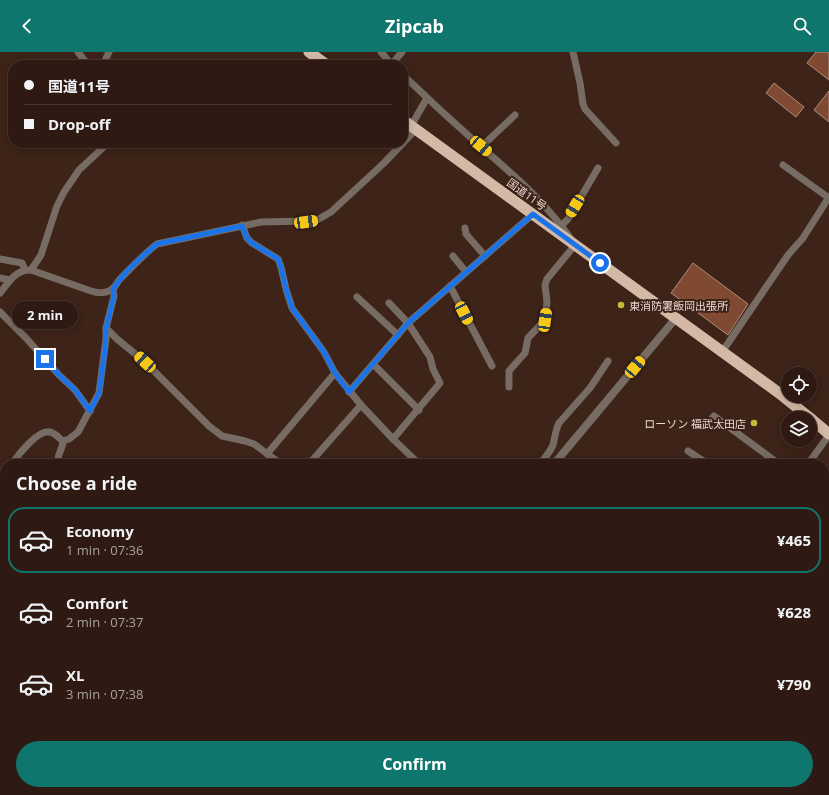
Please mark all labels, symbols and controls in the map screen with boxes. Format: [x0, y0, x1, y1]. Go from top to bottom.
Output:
text: Zipcab [385, 14, 444, 38]
icon: back [16, 15, 38, 37]
icon: search [791, 15, 813, 37]
text: 国道11号 [48, 76, 110, 96]
text: Drop-off [48, 114, 110, 134]
car [468, 134, 494, 158]
street label: 国道11号 [504, 175, 550, 213]
car [564, 193, 586, 219]
car [293, 214, 319, 230]
route start [591, 254, 609, 272]
place label: 東消防署飯岡出張所 [629, 298, 729, 313]
car [453, 300, 475, 326]
marker: 東消防署飯岡出張所 [616, 300, 626, 310]
callout: 2 min [12, 301, 78, 329]
text: 2 min [27, 306, 63, 324]
car [537, 307, 553, 333]
route end [36, 350, 54, 368]
car [132, 350, 158, 374]
car [623, 354, 647, 380]
map controls [781, 367, 817, 447]
button: locate [781, 367, 817, 403]
button: layers [781, 411, 817, 447]
place label: ローソン 福武太田店 [644, 416, 746, 431]
marker: ローソン 福武太田店 [749, 418, 759, 428]
text: Choose a ride [16, 471, 137, 495]
text: Economy [66, 521, 134, 541]
icon: car [18, 522, 54, 558]
text: ¥465 [777, 530, 811, 550]
text: 1 min · 07:36 [66, 541, 143, 559]
text: Comfort [66, 593, 128, 613]
icon: car [18, 594, 54, 630]
text: ¥628 [777, 602, 811, 622]
text: 2 min · 07:37 [66, 613, 143, 631]
text: XL [66, 665, 84, 685]
icon: car [18, 666, 54, 702]
text: ¥790 [777, 674, 811, 694]
text: 3 min · 07:38 [66, 685, 143, 703]
button: Confirm [16, 741, 813, 787]

